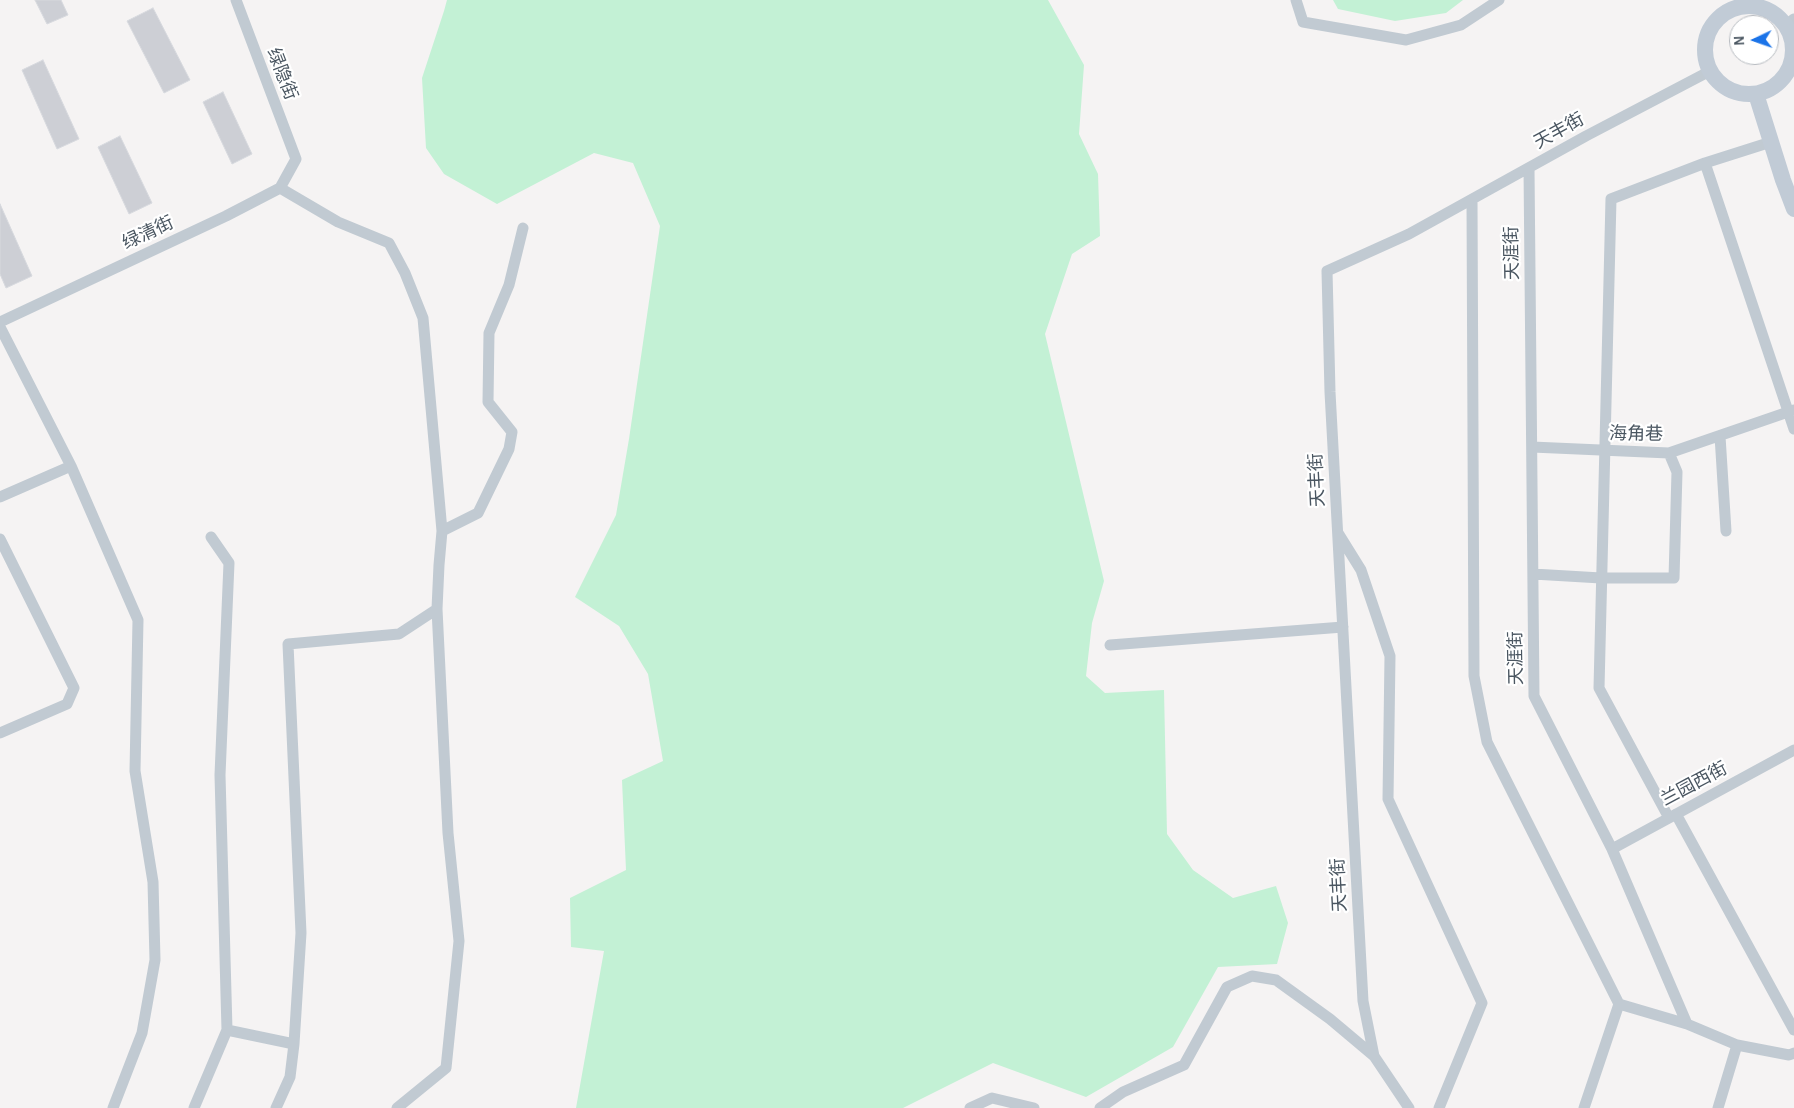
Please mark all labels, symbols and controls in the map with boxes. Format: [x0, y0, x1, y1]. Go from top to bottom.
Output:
north arrow [1729, 15, 1779, 65]
text: N [1733, 36, 1747, 46]
street label: 绿隐街 [262, 45, 302, 103]
street label: 天丰街 [1530, 108, 1588, 154]
street label: 绿清街 [119, 212, 177, 254]
street label: 天涯街 [1501, 226, 1523, 280]
street label: 海角巷 [1609, 423, 1663, 445]
street label: 天丰街 [1305, 452, 1329, 508]
street label: 天涯街 [1505, 631, 1527, 685]
street label: 兰园西街 [1657, 758, 1731, 810]
street label: 天丰街 [1327, 857, 1351, 913]

